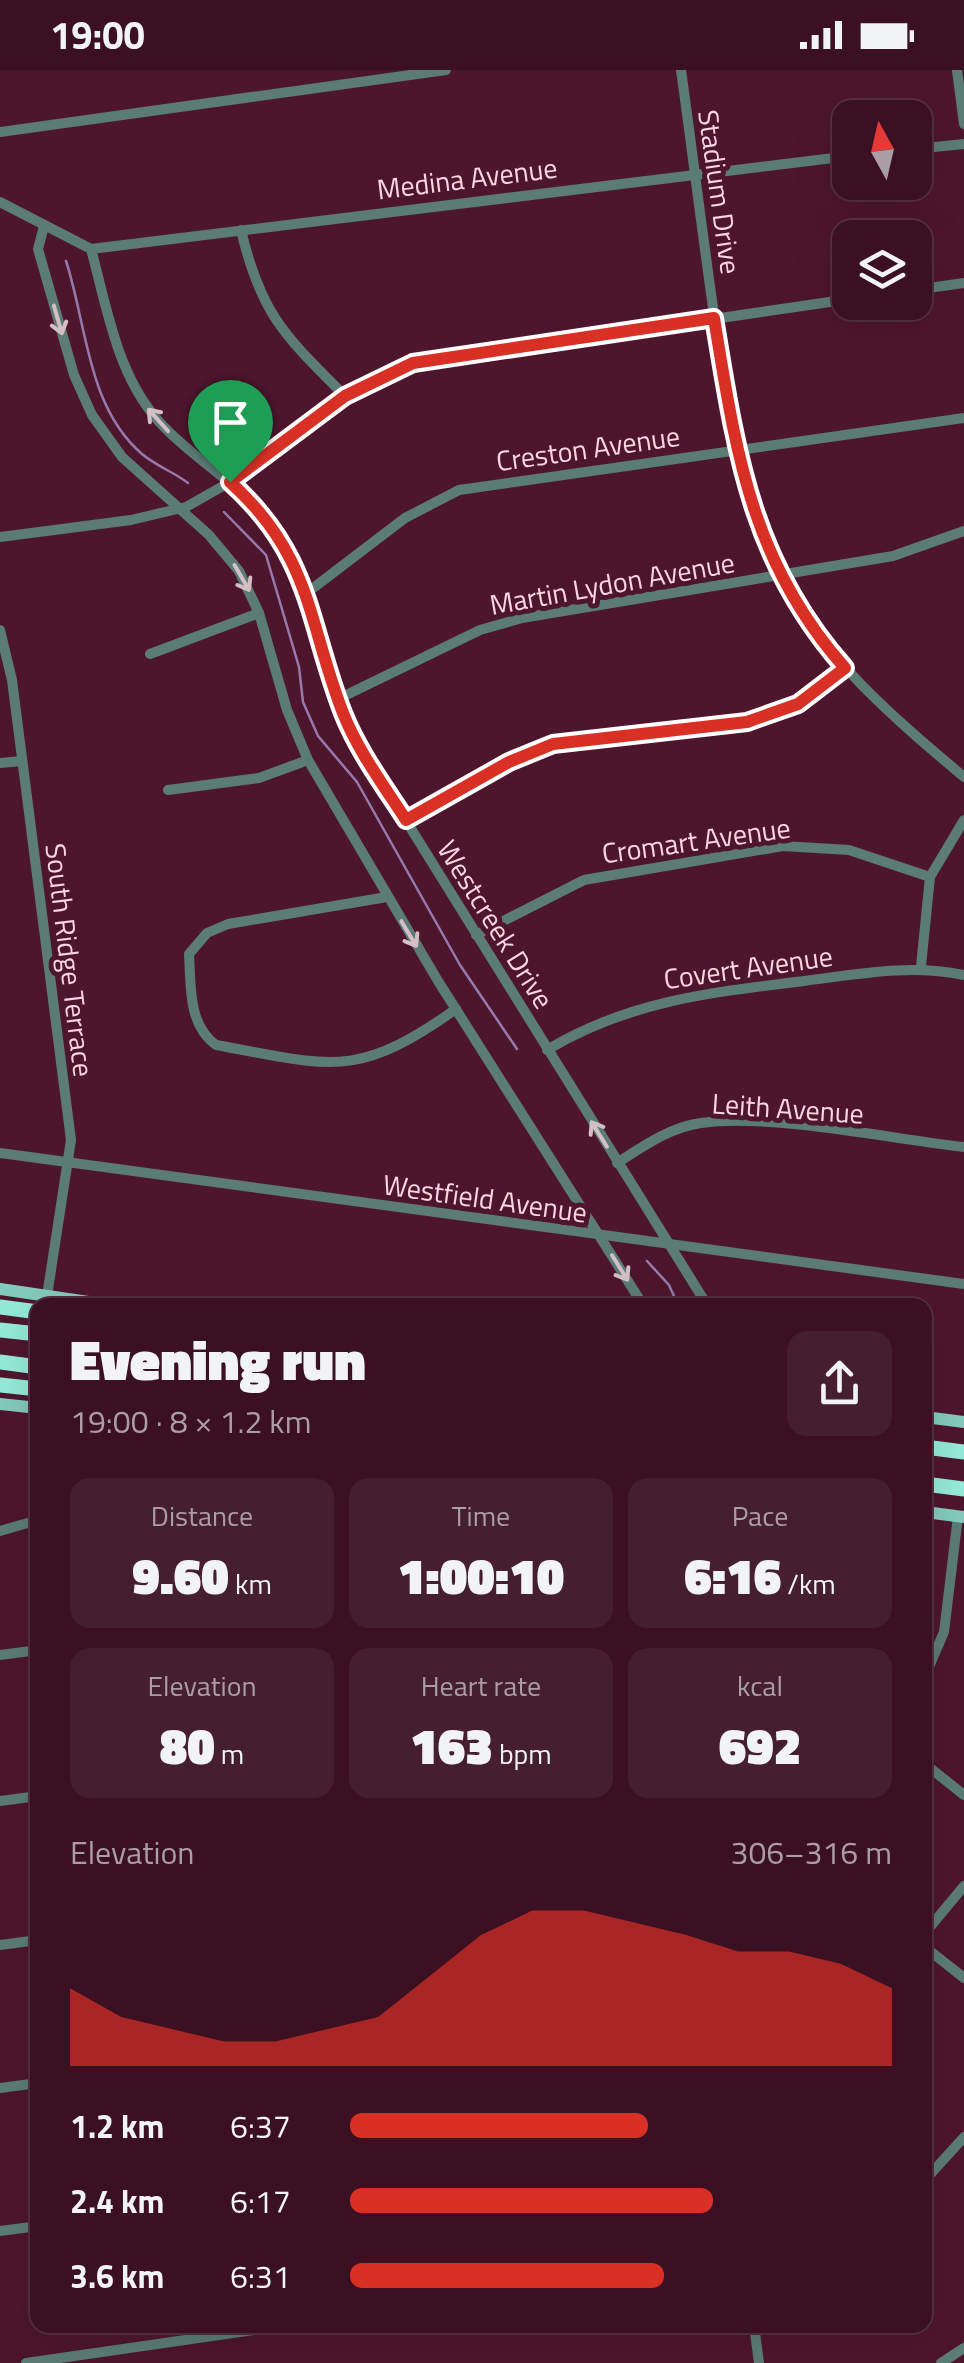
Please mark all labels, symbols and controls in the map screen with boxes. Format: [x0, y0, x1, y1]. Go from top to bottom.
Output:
text: 19:00 [50, 6, 145, 64]
north arrow [832, 100, 932, 200]
map controls [832, 100, 932, 320]
street label: Stadium Drive [687, 107, 753, 277]
street label: Medina Avenue [374, 146, 560, 210]
button: layers [832, 220, 932, 320]
one-way arrow [49, 304, 68, 335]
pin [188, 380, 273, 483]
icon: arrive [203, 395, 258, 450]
one-way arrow [147, 408, 170, 433]
street label: Creston Avenue [493, 414, 683, 482]
street label: Martin Lydon Avenue [486, 540, 738, 626]
one-way arrow [232, 563, 252, 592]
street label: Cromart Avenue [599, 805, 793, 875]
street label: Westcreek Drive [427, 831, 565, 1017]
street label: South Ridge Terrace [34, 841, 106, 1079]
one-way arrow [399, 919, 419, 948]
street label: Covert Avenue [661, 934, 835, 1000]
street label: Leith Avenue [711, 1081, 865, 1135]
one-way arrow [589, 1120, 609, 1149]
street label: Westfield Avenue [380, 1162, 590, 1234]
one-way arrow [610, 1253, 630, 1281]
text: Evening run [70, 1318, 366, 1401]
button: share [787, 1331, 892, 1436]
text: 19:00 · 8 × 1.2 km [70, 1397, 311, 1445]
text: Distance [151, 1494, 253, 1537]
text: Time [452, 1494, 510, 1537]
text: Pace [732, 1494, 788, 1537]
text: 9.60 [132, 1537, 229, 1613]
text: 1:00:10 [398, 1537, 564, 1613]
text: 6:16 [684, 1537, 781, 1613]
text: km [229, 1562, 272, 1605]
text: /km [781, 1562, 836, 1605]
text: Elevation [148, 1664, 256, 1707]
text: Heart rate [421, 1664, 541, 1707]
text: kcal [737, 1664, 783, 1707]
text: 80 [160, 1707, 215, 1783]
text: 163 [410, 1707, 493, 1783]
text: 692 [719, 1707, 801, 1783]
text: m [215, 1732, 244, 1775]
text: bpm [493, 1732, 552, 1775]
text: Elevation [70, 1828, 194, 1876]
text: 306–316 m [730, 1828, 892, 1876]
text: 1.2 km [70, 2102, 164, 2150]
text: 6:37 [230, 2102, 291, 2150]
text: 2.4 km [70, 2177, 164, 2225]
text: 6:17 [230, 2177, 291, 2225]
text: 3.6 km [70, 2252, 164, 2300]
text: 6:31 [230, 2252, 291, 2300]

